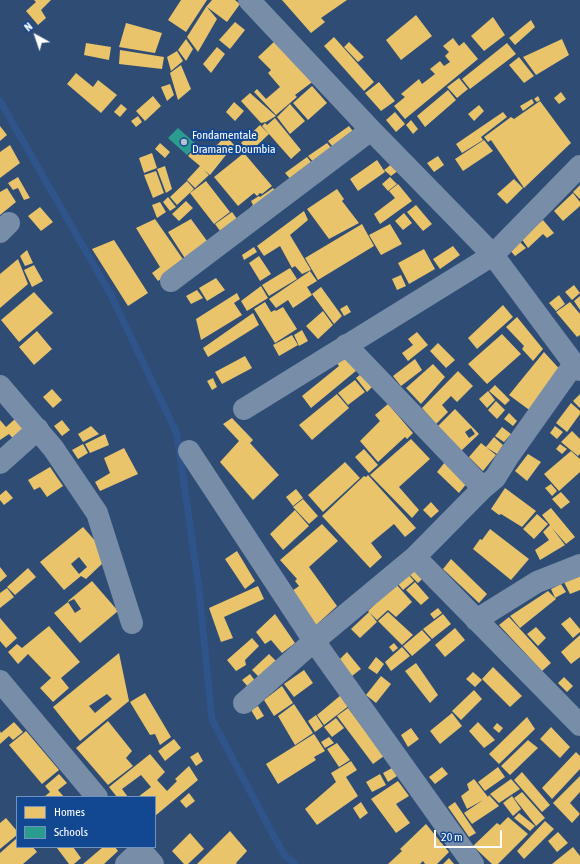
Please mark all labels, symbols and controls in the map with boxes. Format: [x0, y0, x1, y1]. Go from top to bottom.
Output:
north arrow [16, 16, 56, 56]
text: N [22, 20, 35, 33]
place label: Fondamentale Dramane Doumbia [192, 128, 276, 156]
marker: Fondamentale Dramane Doumbia [179, 137, 189, 147]
legend [16, 796, 156, 848]
text: Homes [54, 805, 85, 819]
scale bar [436, 822, 504, 848]
text: Schools [54, 825, 88, 839]
text: 20 m [441, 830, 463, 844]

